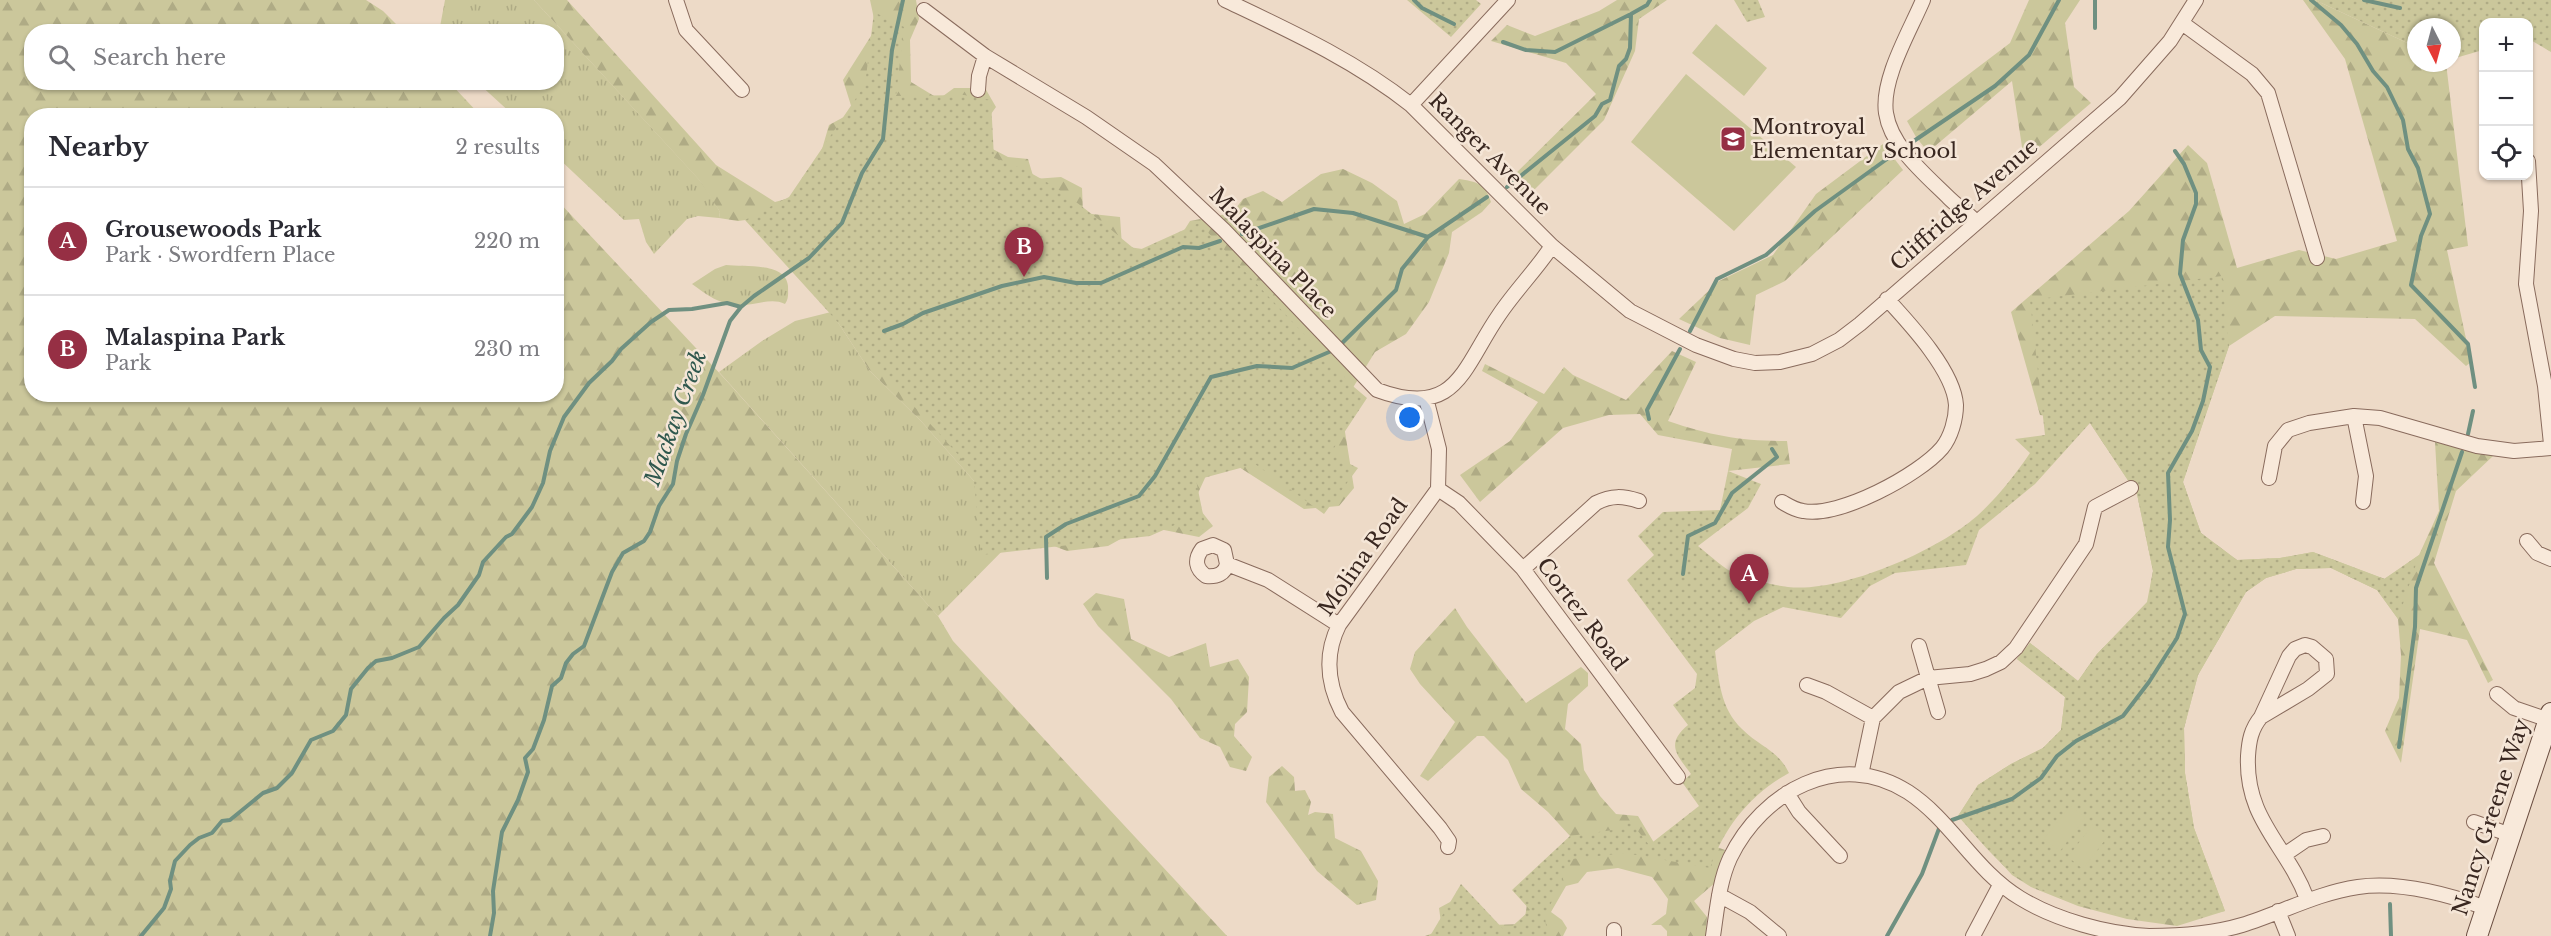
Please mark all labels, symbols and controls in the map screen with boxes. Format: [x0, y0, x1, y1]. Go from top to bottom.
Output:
north arrow [2407, 18, 2461, 72]
map controls [2479, 18, 2533, 180]
button: + [2479, 18, 2533, 72]
search box [24, 24, 564, 90]
icon: search [45, 41, 78, 74]
text: Search here [93, 44, 226, 71]
button: − [2479, 72, 2533, 126]
street label: Ranger Avenue [1424, 88, 1556, 220]
place label: Montroyal Elementary School [1752, 114, 1957, 164]
school or university icon: Montroyal Elementary School [1718, 124, 1748, 154]
button: locate [2479, 126, 2533, 180]
text: Nearby [48, 131, 149, 163]
street label: Cliffridge Avenue [1885, 134, 2043, 276]
text: 2 results [456, 135, 540, 159]
street label: Malaspina Place [1204, 182, 1342, 324]
text: Grousewoods Park [105, 216, 321, 243]
pin: B [1004, 228, 1044, 277]
text: A [59, 229, 76, 253]
text: 220 m [474, 229, 540, 253]
text: Park · Swordfern Place [105, 243, 336, 267]
text: Malaspina Park [105, 324, 285, 351]
text: B [60, 337, 75, 361]
text: 230 m [474, 337, 540, 361]
water label: Mackay Creek [638, 347, 712, 490]
text: Park [105, 351, 151, 375]
your location [1395, 403, 1424, 432]
street label: Molina Road [1313, 493, 1413, 621]
street label: Cortez Road [1531, 553, 1633, 675]
pin: A [1730, 554, 1768, 604]
street label: Nancy Greene Way [2447, 715, 2535, 919]

